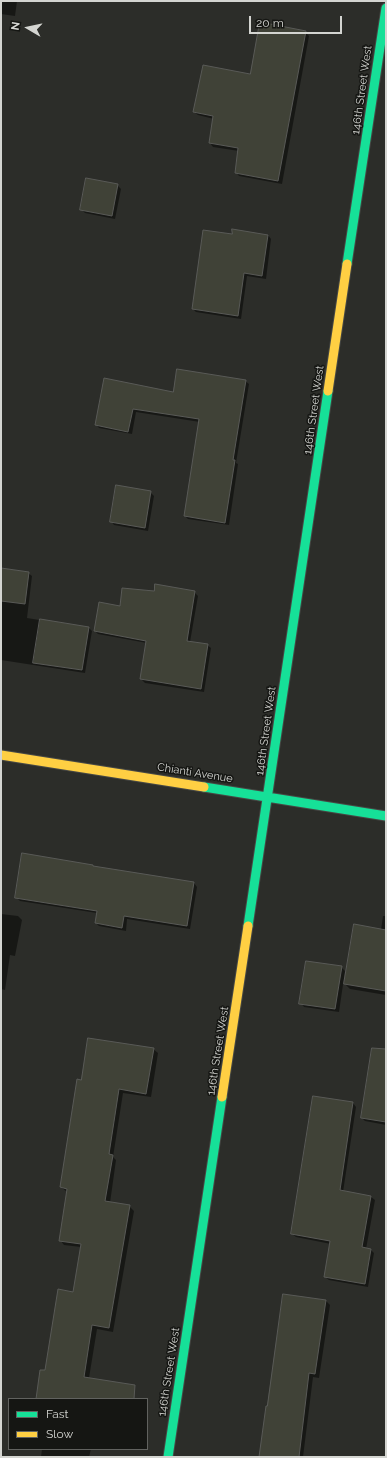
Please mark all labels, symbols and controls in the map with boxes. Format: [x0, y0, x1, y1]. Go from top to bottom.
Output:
north arrow [8, 8, 48, 48]
scale bar [251, 8, 344, 34]
text: 20 m [256, 16, 284, 30]
text: N [9, 21, 23, 31]
street label: 146th Street West [349, 45, 375, 135]
street label: 146th Street West [301, 365, 327, 455]
street label: 146th Street West [253, 686, 279, 776]
street label: Chianti Avenue [156, 761, 234, 785]
street label: 146th Street West [204, 1006, 232, 1096]
street label: 146th Street West [155, 1327, 183, 1417]
legend [8, 1398, 148, 1450]
text: Fast [46, 1407, 69, 1421]
text: Slow [46, 1427, 73, 1441]

